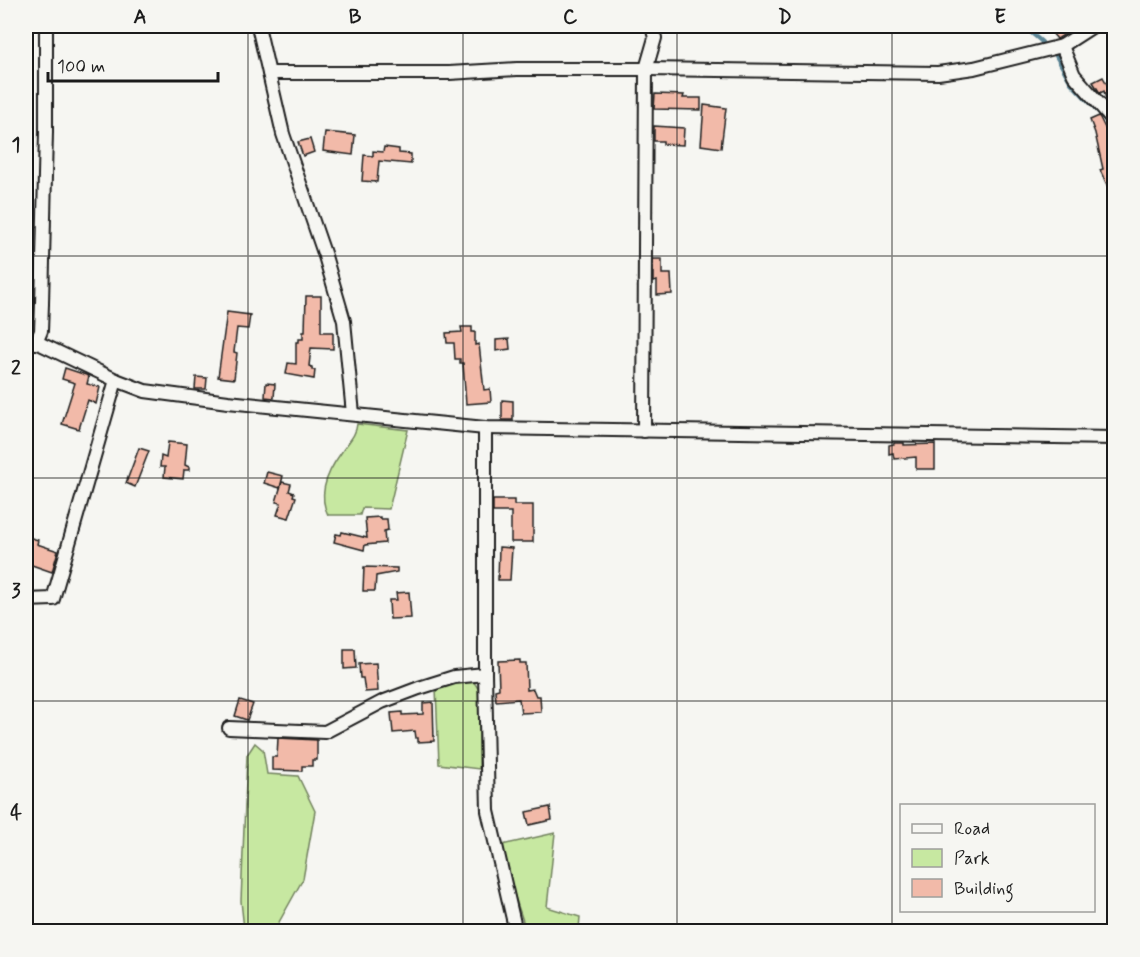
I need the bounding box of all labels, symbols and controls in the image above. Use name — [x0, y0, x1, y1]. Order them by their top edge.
text: A — [133, 4, 147, 31]
text: B — [349, 4, 362, 31]
text: C — [563, 4, 578, 31]
text: D — [778, 4, 792, 31]
text: E — [994, 4, 1006, 31]
scale bar — [48, 45, 218, 83]
text: 100 m — [57, 55, 105, 79]
text: 1 — [12, 132, 20, 159]
text: 2 — [11, 355, 21, 382]
text: 3 — [11, 578, 21, 605]
text: 4 — [10, 800, 22, 827]
legend — [900, 804, 1095, 912]
text: Road — [954, 817, 990, 841]
text: Park — [954, 847, 990, 871]
text: Building — [954, 877, 1014, 903]

